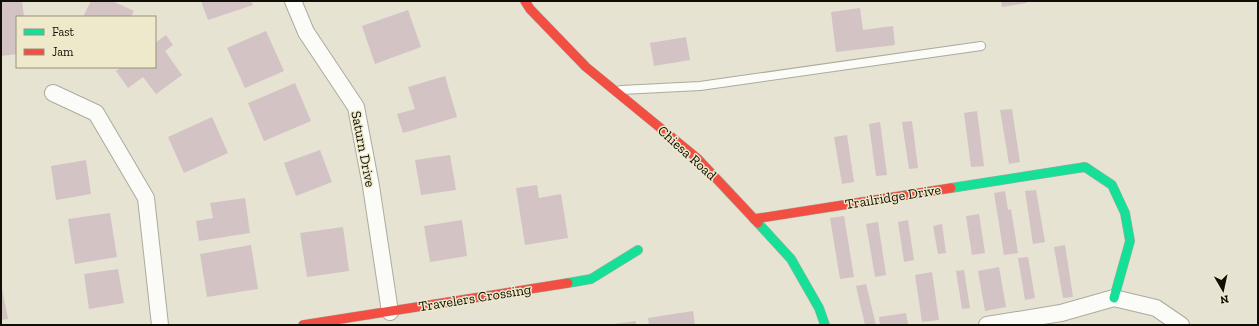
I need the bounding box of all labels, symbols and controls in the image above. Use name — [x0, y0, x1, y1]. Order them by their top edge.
legend — [16, 16, 156, 68]
text: Fast — [52, 25, 75, 39]
text: Jam — [52, 45, 74, 59]
street label: Saturn Drive — [347, 109, 379, 189]
street label: Chiesa Road — [654, 122, 720, 184]
street label: Trailridge Drive — [844, 181, 942, 213]
north arrow — [1203, 270, 1243, 310]
street label: Travelers Crossing — [417, 281, 533, 315]
text: N — [1219, 292, 1230, 307]

